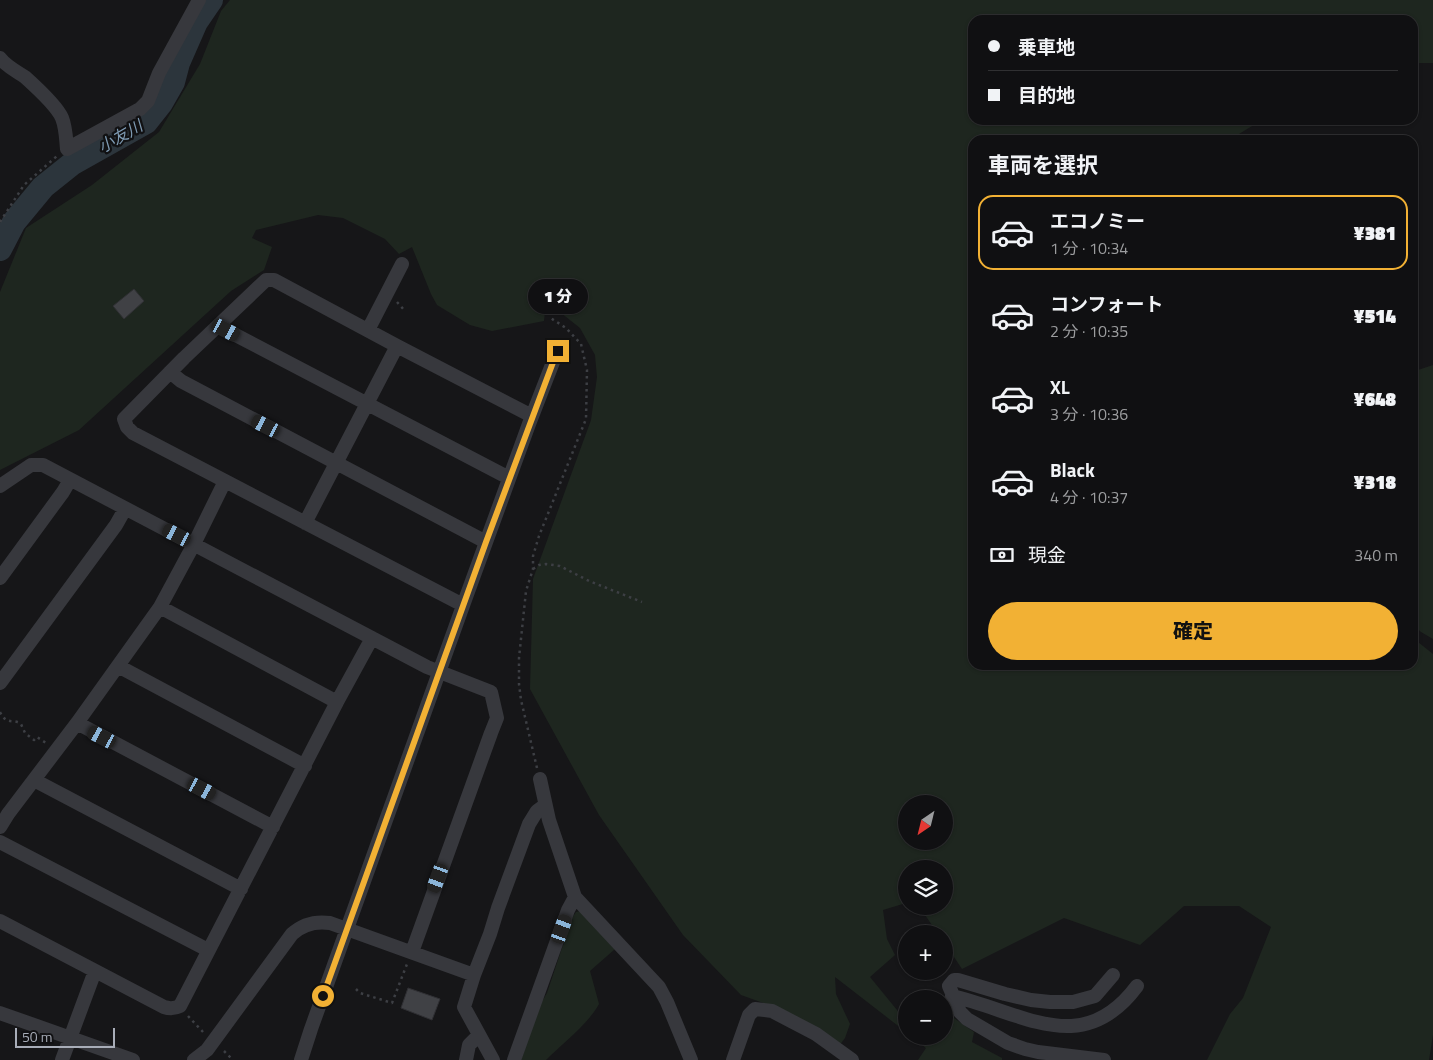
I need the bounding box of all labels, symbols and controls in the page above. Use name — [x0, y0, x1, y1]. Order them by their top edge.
text: 乗車地 — [1018, 32, 1075, 61]
text: 目的地 — [1018, 80, 1075, 109]
water label: 小友川 — [93, 113, 149, 158]
text: 車両を選択 — [988, 148, 1098, 182]
text: エコノミー — [1050, 206, 1145, 235]
icon: car — [990, 210, 1035, 255]
text: ¥381 — [1354, 218, 1396, 247]
text: 1 分 · 10:34 — [1050, 236, 1128, 260]
callout: 1 分 — [528, 278, 588, 314]
text: 1 分 — [544, 284, 572, 308]
text: コンフォート — [1050, 289, 1163, 318]
icon: car — [990, 293, 1035, 338]
text: ¥514 — [1354, 301, 1396, 330]
car — [209, 316, 242, 344]
text: 2 分 · 10:35 — [1050, 319, 1128, 343]
route end — [547, 340, 569, 362]
text: XL — [1050, 372, 1070, 401]
icon: car — [990, 376, 1035, 421]
text: ¥648 — [1354, 384, 1396, 413]
text: 3 分 · 10:36 — [1050, 402, 1128, 426]
car — [249, 413, 282, 439]
text: Black — [1050, 455, 1095, 484]
icon: car — [990, 459, 1035, 504]
text: ¥318 — [1354, 467, 1396, 496]
text: 4 分 · 10:37 — [1050, 485, 1128, 509]
car — [160, 522, 193, 548]
text: 現金 — [1028, 540, 1066, 569]
icon: cash — [988, 541, 1016, 569]
text: 340 m — [1354, 543, 1398, 567]
button: 確定 — [988, 602, 1398, 660]
car — [85, 723, 118, 751]
car — [185, 775, 218, 803]
north arrow — [898, 795, 952, 850]
map controls — [898, 795, 953, 1045]
button: layers — [898, 860, 953, 915]
car — [425, 861, 450, 895]
car — [549, 912, 574, 946]
button: + — [898, 925, 953, 980]
route start — [312, 985, 334, 1007]
button: − — [898, 990, 953, 1045]
scale bar — [15, 1025, 115, 1048]
text: 50 m — [22, 1026, 52, 1047]

